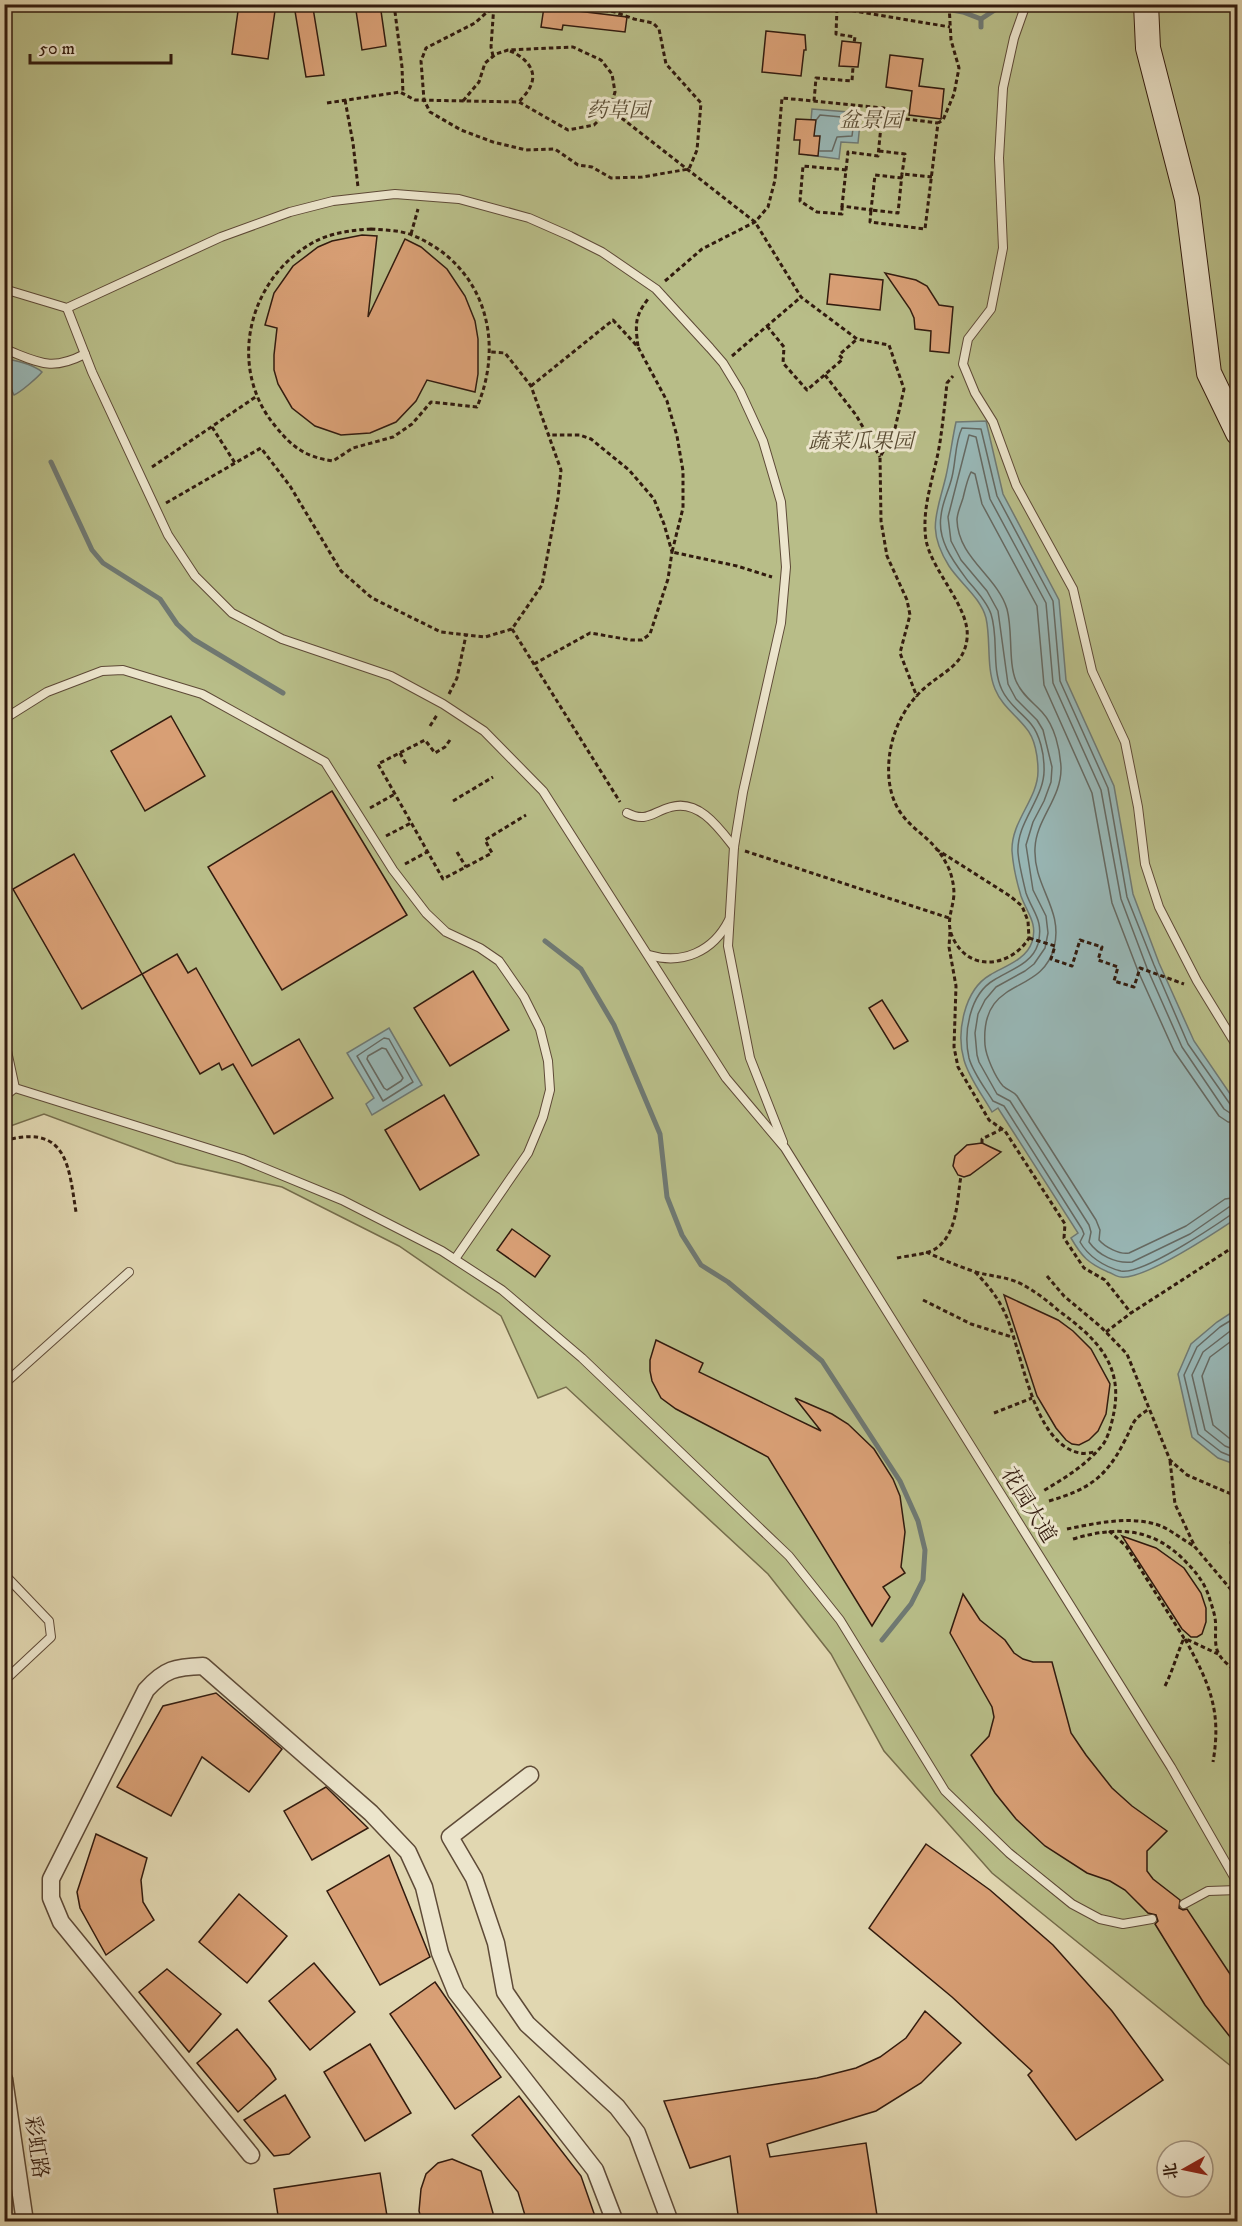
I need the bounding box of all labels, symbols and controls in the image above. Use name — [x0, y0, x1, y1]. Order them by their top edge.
scale bar — [30, 27, 171, 65]
text: 50 m — [39, 38, 75, 60]
park label: 药草园 — [587, 98, 652, 124]
park label: 盆景园 — [840, 108, 905, 134]
park label: 蔬菜瓜果园 — [809, 429, 916, 455]
street label: 花园大道 — [995, 1463, 1061, 1548]
street label: 彩虹路 — [19, 2114, 53, 2180]
north arrow — [1155, 2139, 1215, 2199]
text: 北 — [1160, 2162, 1182, 2181]

